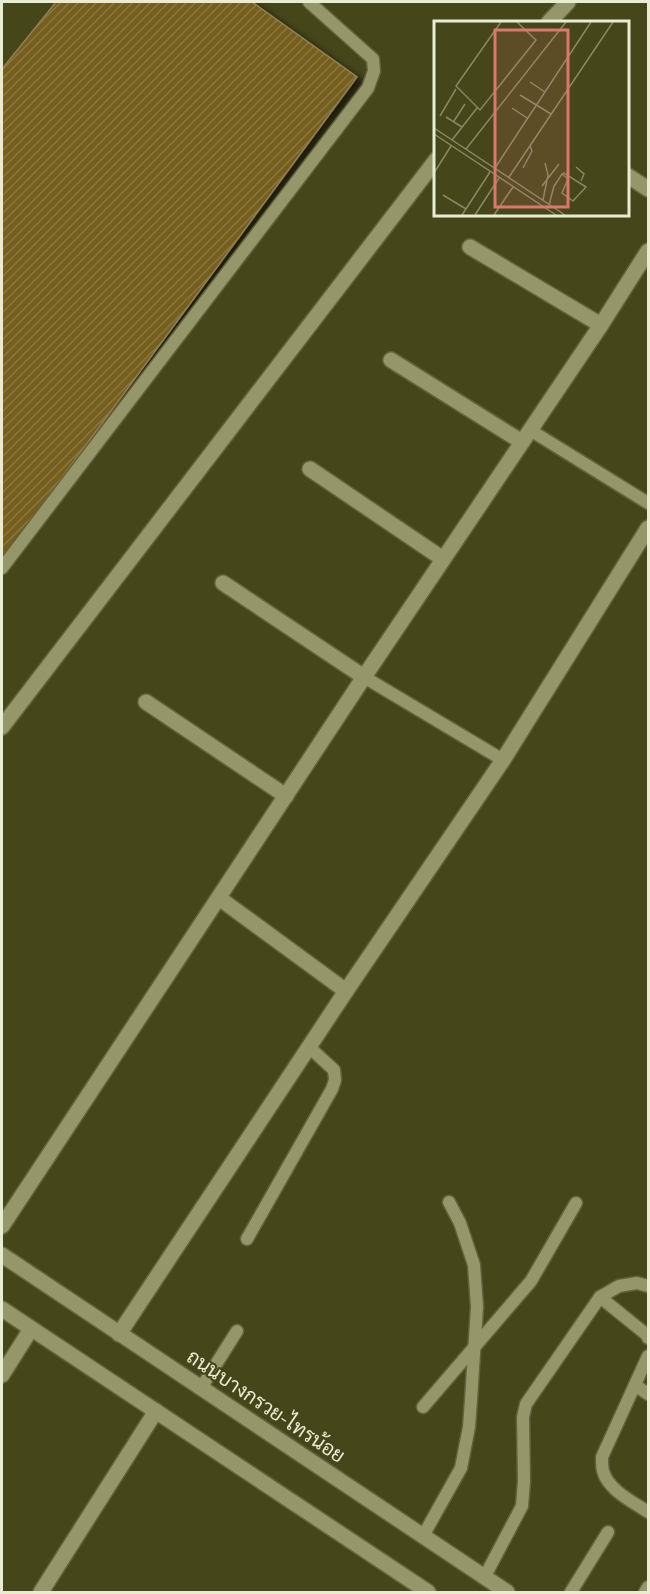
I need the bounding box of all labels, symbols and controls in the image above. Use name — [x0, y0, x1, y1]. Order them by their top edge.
inset map — [434, 21, 629, 216]
street label: ถนนบางกรวย-ไทรน้อย — [182, 1343, 350, 1469]

